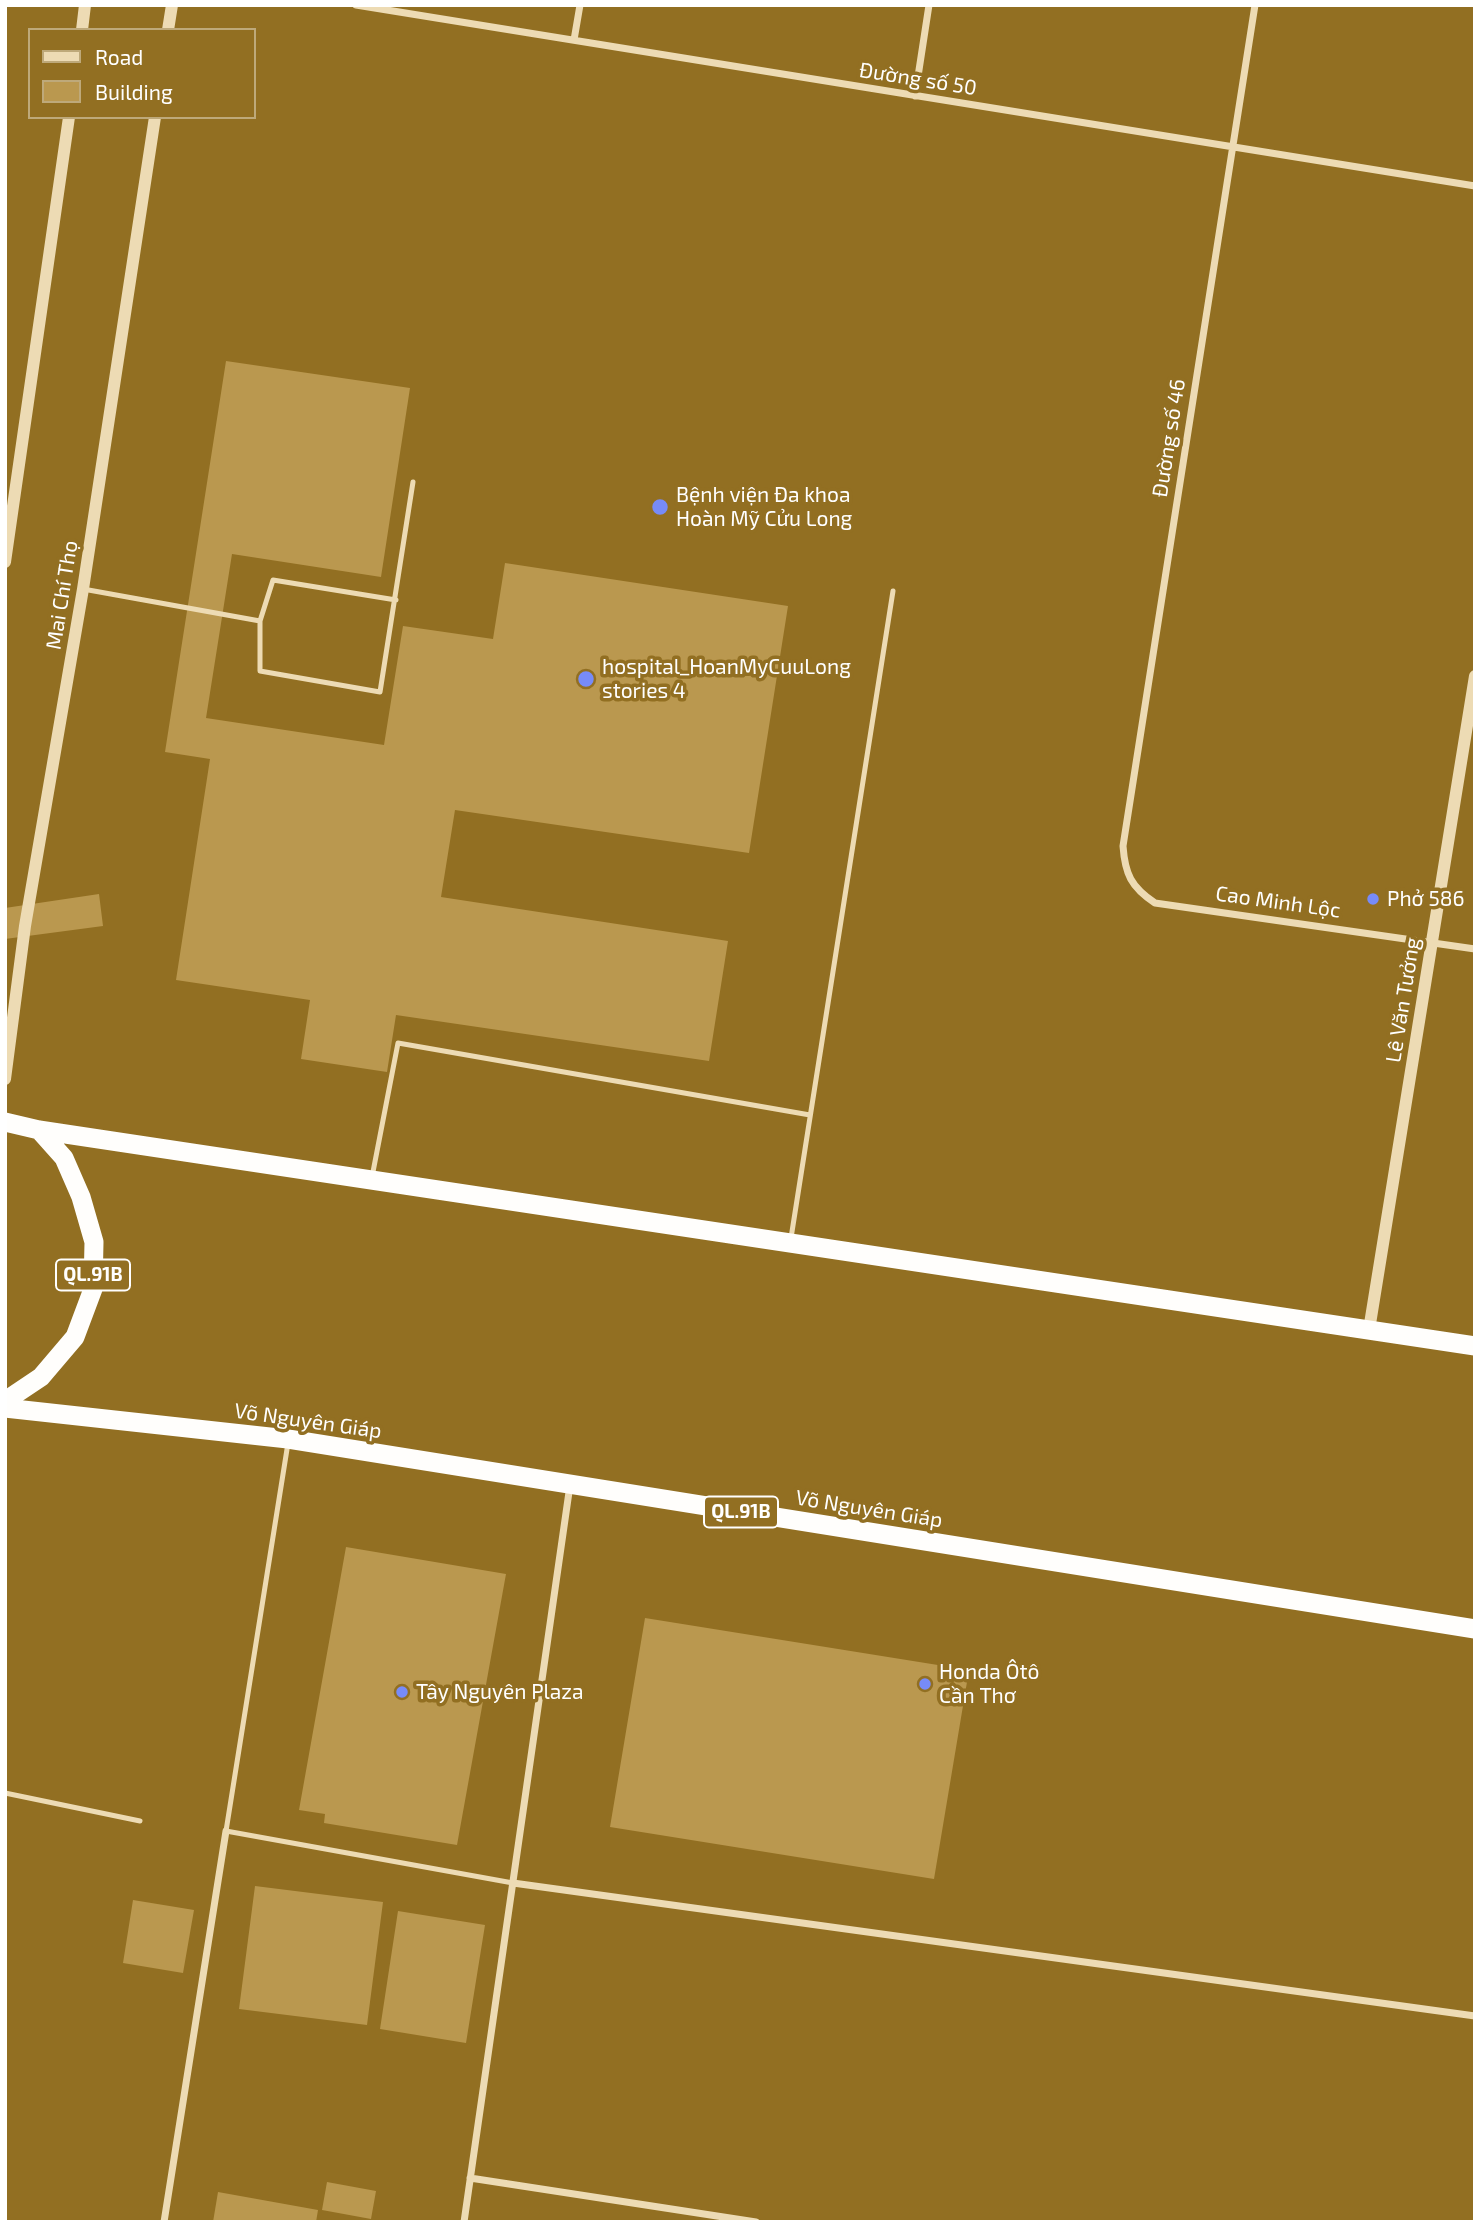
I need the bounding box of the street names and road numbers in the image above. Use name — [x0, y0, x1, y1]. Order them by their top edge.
street label: Đường số 50 — [857, 57, 979, 101]
street label: Đường số 46 — [1147, 377, 1191, 499]
street label: Mai Chí Thọ — [41, 539, 83, 651]
street label: Cao Minh Lộc — [1214, 881, 1342, 923]
street label: Lê Văn Tưởng — [1381, 936, 1425, 1064]
road number: QL.91B — [56, 1260, 130, 1290]
street label: Võ Nguyên Giáp — [233, 1398, 383, 1444]
street label: Võ Nguyên Giáp — [794, 1485, 944, 1533]
road number: QL.91B — [704, 1496, 778, 1528]

